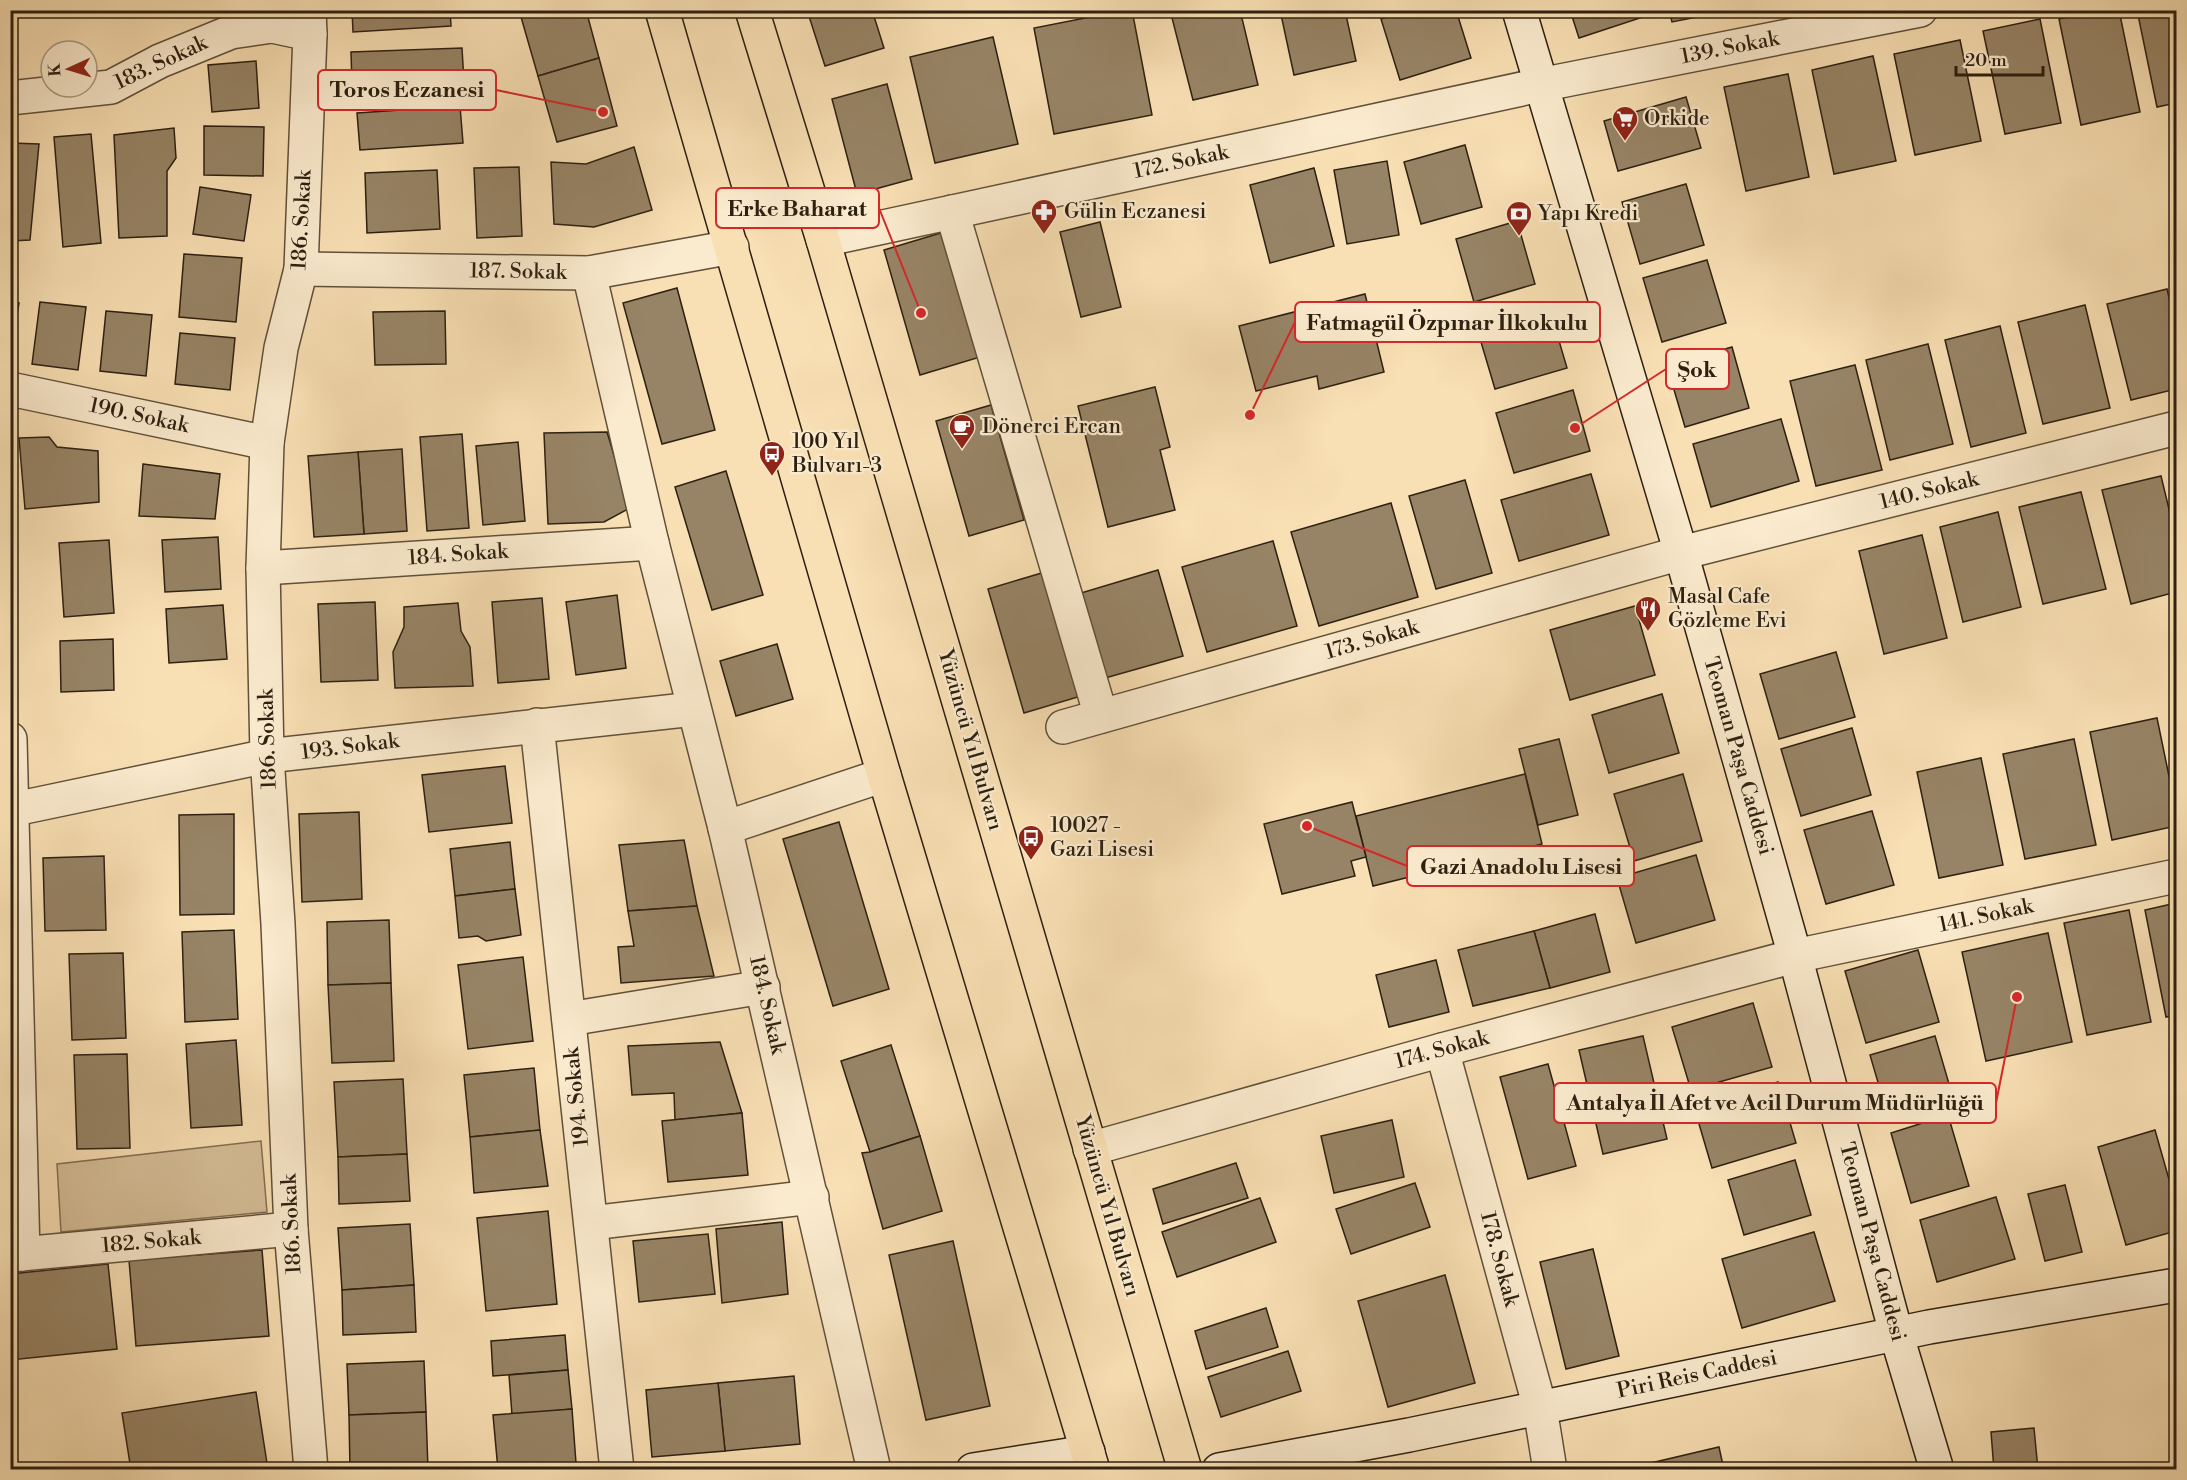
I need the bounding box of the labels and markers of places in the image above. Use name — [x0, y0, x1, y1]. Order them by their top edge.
callout: Toros Eczanesi — [318, 70, 496, 110]
supermarket icon: Orkide — [1610, 104, 1640, 142]
place label: Orkide — [1644, 106, 1710, 132]
callout: Erke Baharat — [716, 188, 879, 228]
pharmacy icon: Gülin Eczanesi — [1029, 197, 1059, 235]
place label: Gülin Eczanesi — [1064, 199, 1207, 225]
bank icon: Yapı Kredi — [1504, 199, 1534, 237]
place label: Yapı Kredi — [1537, 201, 1638, 227]
callout: Fatmagül Özpınar İlkokulu — [1295, 302, 1600, 342]
callout: Şok — [1666, 349, 1729, 389]
cafe icon: Dönerci Ercan — [947, 412, 977, 450]
place label: Dönerci Ercan — [982, 414, 1121, 440]
place label: 100 Yıl Bulvarı-3 — [791, 429, 882, 479]
bus stop icon: 100 Yıl Bulvarı-3 — [757, 439, 787, 477]
place label: Masal Cafe Gözleme Evi — [1668, 584, 1787, 634]
restaurant icon: Masal Cafe Gözleme Evi — [1633, 594, 1663, 632]
place label: 10027 - Gazi Lisesi — [1050, 813, 1154, 863]
bus stop icon: 10027 - Gazi Lisesi — [1016, 823, 1046, 861]
callout: Gazi Anadolu Lisesi — [1407, 846, 1634, 886]
callout: Antalya İl Afet ve Acil Durum Müdürlüğü — [1554, 1083, 1996, 1123]

